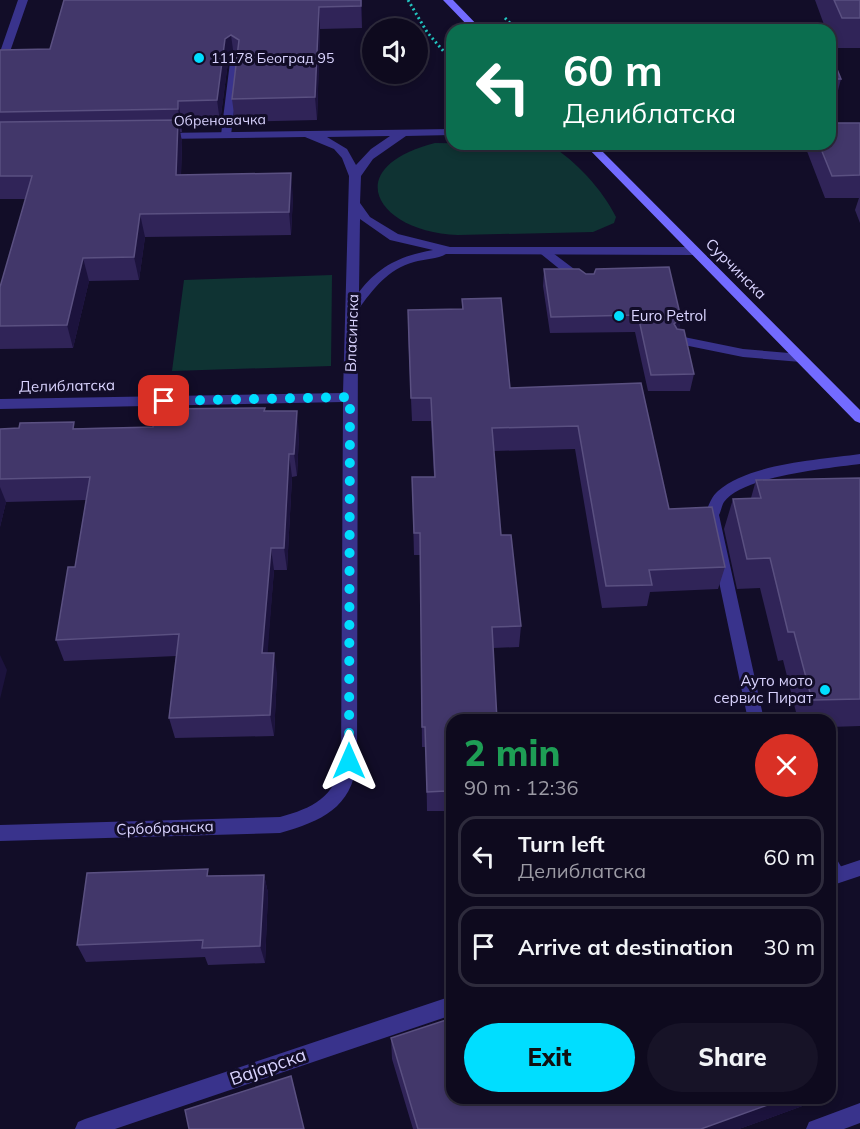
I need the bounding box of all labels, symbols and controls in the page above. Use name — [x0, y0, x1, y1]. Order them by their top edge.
map controls — [362, 18, 428, 84]
button: sound — [362, 18, 428, 84]
text: 60 m — [563, 44, 663, 97]
icon: left — [464, 48, 542, 126]
place label: 11178 Београд 95 — [211, 49, 334, 67]
marker: 11178 Београд 95 — [192, 51, 206, 65]
text: Делиблатска — [563, 96, 736, 130]
street label: Обреновачка — [174, 110, 266, 130]
street label: Сурчинска — [702, 234, 771, 303]
street label: Власинска — [341, 293, 362, 373]
place label: Euro Petrol — [631, 306, 707, 325]
marker: Euro Petrol — [612, 309, 626, 323]
street label: Делиблатска — [19, 375, 115, 396]
pin — [138, 375, 189, 426]
icon: arrive — [147, 384, 180, 417]
place label: Ауто мото сервис Пират — [714, 671, 813, 707]
marker: Ауто мото сервис Пират — [818, 683, 832, 697]
position arrow — [317, 729, 381, 793]
text: 2 min — [464, 730, 560, 775]
button: close — [755, 734, 818, 797]
text: 90 m · 12:36 — [464, 775, 578, 800]
street label: Србобранска — [116, 816, 214, 839]
text: Turn left — [518, 830, 605, 858]
icon: left — [467, 840, 500, 873]
text: 60 m — [764, 843, 815, 871]
text: Делиблатска — [518, 858, 646, 883]
icon: arrive — [467, 930, 500, 963]
text: Arrive at destination — [518, 933, 733, 961]
text: 30 m — [764, 933, 815, 961]
button: Exit — [464, 1023, 635, 1092]
button: Share — [647, 1023, 818, 1092]
street label: Вајарска — [227, 1043, 309, 1090]

